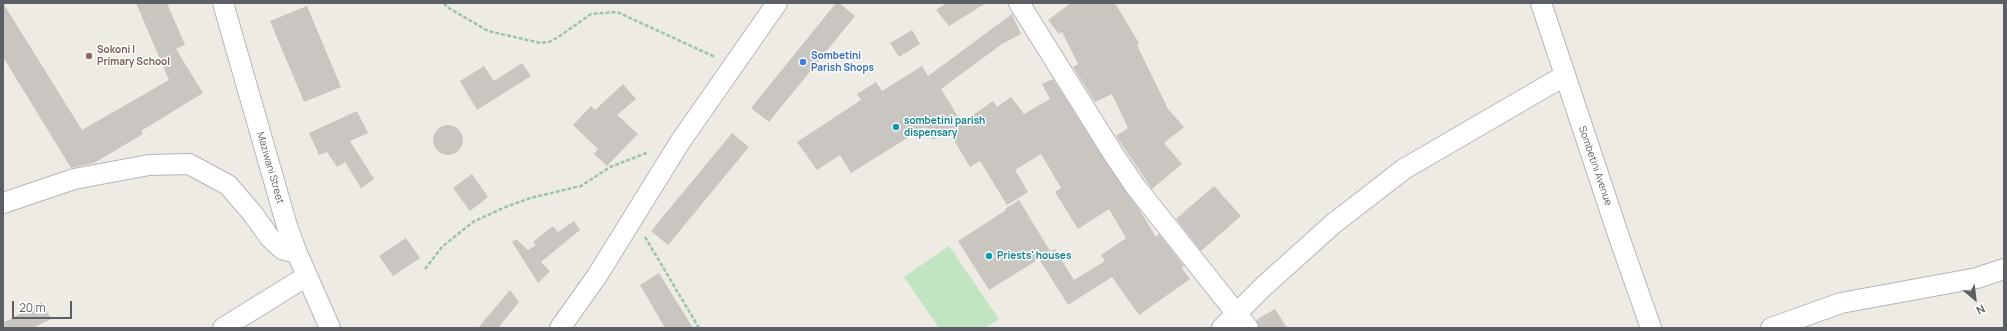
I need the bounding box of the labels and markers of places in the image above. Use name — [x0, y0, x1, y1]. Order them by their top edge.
place label: Sokoni I Primary School — [97, 44, 170, 68]
place label: Sombetini Parish Shops — [811, 50, 874, 74]
marker: Sokoni I Primary School — [84, 51, 94, 61]
marker: Sombetini Parish Shops — [798, 57, 808, 67]
place label: sombetini parish dispensary — [904, 115, 985, 138]
marker: sombetini parish dispensary — [891, 122, 901, 132]
place label: Priests' houses — [997, 250, 1071, 262]
marker: Priests' houses — [984, 251, 994, 261]

